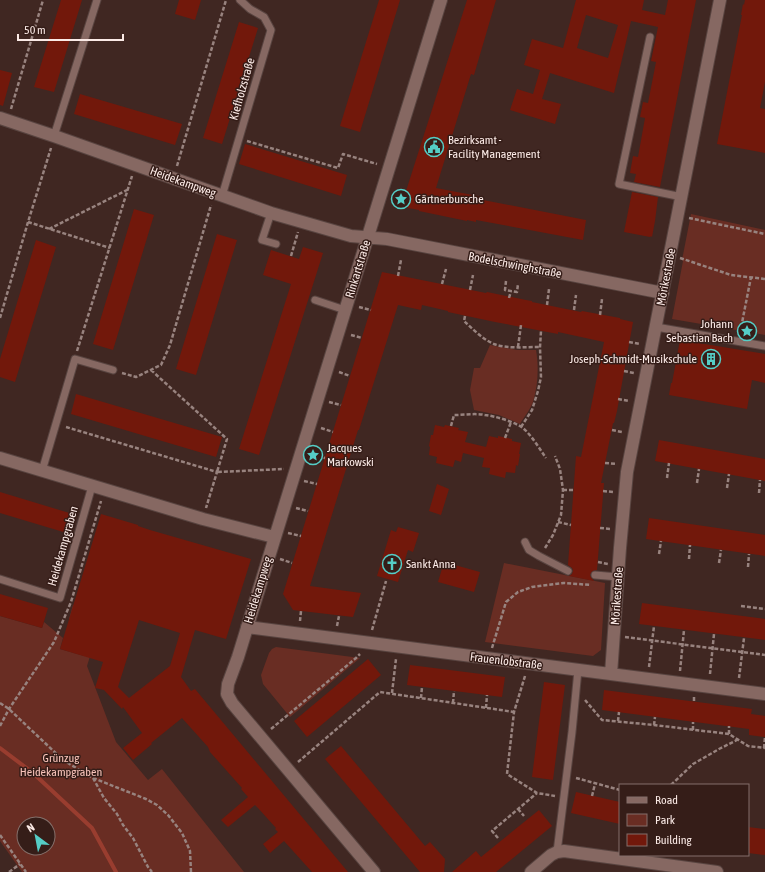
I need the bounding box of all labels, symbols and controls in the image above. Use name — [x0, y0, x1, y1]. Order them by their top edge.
scale bar — [18, 16, 123, 42]
text: 50 m — [24, 23, 46, 37]
street label: Kiefholzstraße — [226, 56, 258, 122]
place label: Bezirksamt - Facility Management — [448, 133, 541, 161]
public building icon: Bezirksamt - Facility Management — [423, 136, 445, 158]
street label: Heidekampweg — [148, 164, 219, 201]
place icon: Gärtnerbursche — [390, 188, 412, 210]
place label: Gärtnerbursche — [415, 192, 484, 206]
street label: Rinkartstraße — [343, 238, 373, 300]
street label: Mörikestraße — [654, 247, 678, 307]
street label: Bodelschwinghstraße — [467, 249, 563, 281]
place label: Johann Sebastian Bach — [666, 317, 733, 345]
place icon: Johann Sebastian Bach — [736, 320, 758, 342]
building icon: Joseph-Schmidt-Musikschule — [700, 348, 722, 370]
place label: Joseph-Schmidt-Musikschule — [570, 352, 697, 366]
place label: Jacques Markowski — [327, 441, 374, 469]
place icon: Jacques Markowski — [302, 444, 324, 466]
street label: Heidekampgraben — [45, 504, 81, 588]
church icon: Sankt Anna — [381, 553, 403, 575]
street label: Heidekampweg — [241, 554, 275, 625]
place label: Sankt Anna — [406, 557, 456, 571]
street label: Mörikestraße — [608, 567, 626, 625]
street label: Frauenlobstraße — [469, 650, 543, 672]
park label: Grünzug Heidekampgraben — [20, 751, 102, 779]
legend — [619, 784, 749, 856]
text: Road — [655, 793, 678, 807]
text: Park — [655, 813, 676, 827]
north arrow — [16, 816, 56, 856]
text: N — [25, 821, 37, 834]
text: Building — [655, 833, 693, 847]

